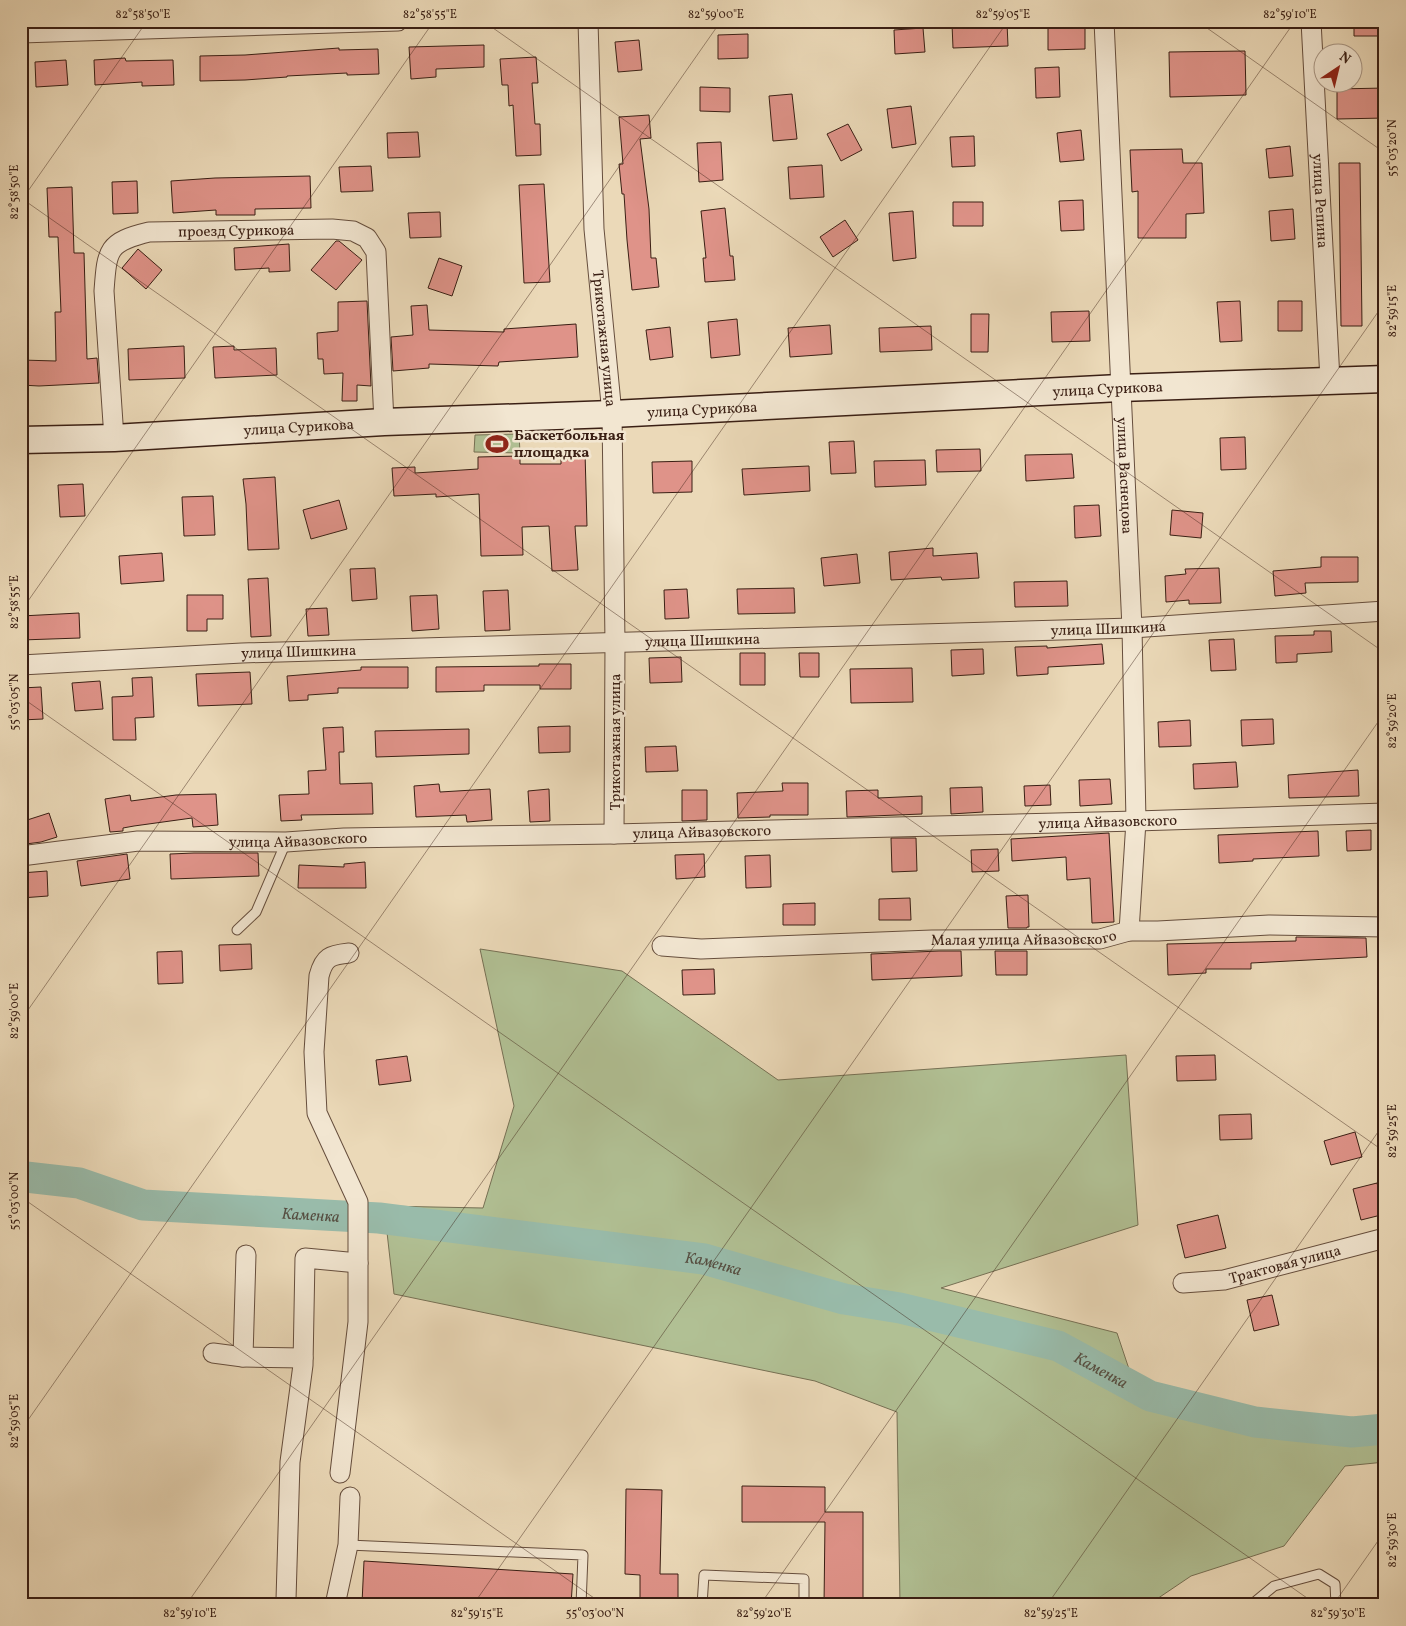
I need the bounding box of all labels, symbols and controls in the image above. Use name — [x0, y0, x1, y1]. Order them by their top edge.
text: 82°58'50"E — [116, 7, 170, 23]
text: 82°58'55"E — [403, 7, 457, 23]
text: 82°59'00"E — [688, 7, 744, 23]
text: 82°59'05"E — [976, 7, 1030, 23]
text: 82°59'10"E — [1263, 7, 1317, 23]
north arrow — [1314, 42, 1364, 92]
text: N — [1335, 48, 1354, 69]
text: 55°03'20"N — [1385, 119, 1401, 177]
street label: улица Репина — [1306, 153, 1332, 249]
text: 82°58'50"E — [7, 165, 23, 219]
street label: проезд Сурикова — [178, 221, 295, 244]
street label: Трикотажная улица — [586, 269, 620, 408]
text: 82°59'15"E — [1385, 285, 1401, 337]
street label: улица Сурикова — [1052, 378, 1163, 403]
street label: улица Сурикова — [646, 398, 758, 424]
street label: улица Сурикова — [243, 415, 355, 442]
street label: улица Васнецова — [1110, 417, 1137, 535]
place label: Баскетбольная площадка — [514, 426, 625, 464]
sports icon: Баскетбольная площадка — [484, 431, 510, 457]
text: 82°58'55"E — [7, 575, 23, 629]
street label: улица Шишкина — [1050, 617, 1167, 642]
street label: улица Шишкина — [645, 629, 760, 654]
street label: улица Шишкина — [241, 641, 357, 665]
text: 55°03'05"N — [7, 673, 23, 730]
street label: Трикотажная улица — [606, 673, 627, 811]
text: 82°59'20"E — [1385, 693, 1401, 749]
street label: улица Айвазовского — [1038, 811, 1177, 835]
street label: улица Айвазовского — [632, 821, 771, 846]
street label: улица Айвазовского — [229, 829, 367, 854]
street label: Малая улица Айвазовского — [931, 926, 1119, 952]
text: 82°59'00"E — [7, 983, 23, 1039]
text: 82°59'25"E — [1385, 1104, 1401, 1158]
text: 55°03'00"N — [7, 1172, 23, 1230]
water label: Каменка — [281, 1204, 341, 1229]
street label: Трактовая улица — [1227, 1241, 1344, 1290]
water label: Каменка — [683, 1248, 744, 1282]
water label: Каменка — [1069, 1348, 1131, 1395]
text: 82°59'05"E — [7, 1394, 23, 1448]
text: 82°59'30"E — [1385, 1513, 1401, 1567]
text: 82°59'10"E — [163, 1606, 217, 1622]
text: 82°59'15"E — [451, 1606, 503, 1622]
text: 55°03'00"N — [566, 1606, 624, 1622]
text: 82°59'20"E — [736, 1606, 792, 1622]
text: 82°59'25"E — [1024, 1606, 1078, 1622]
text: 82°59'30"E — [1311, 1606, 1365, 1622]

